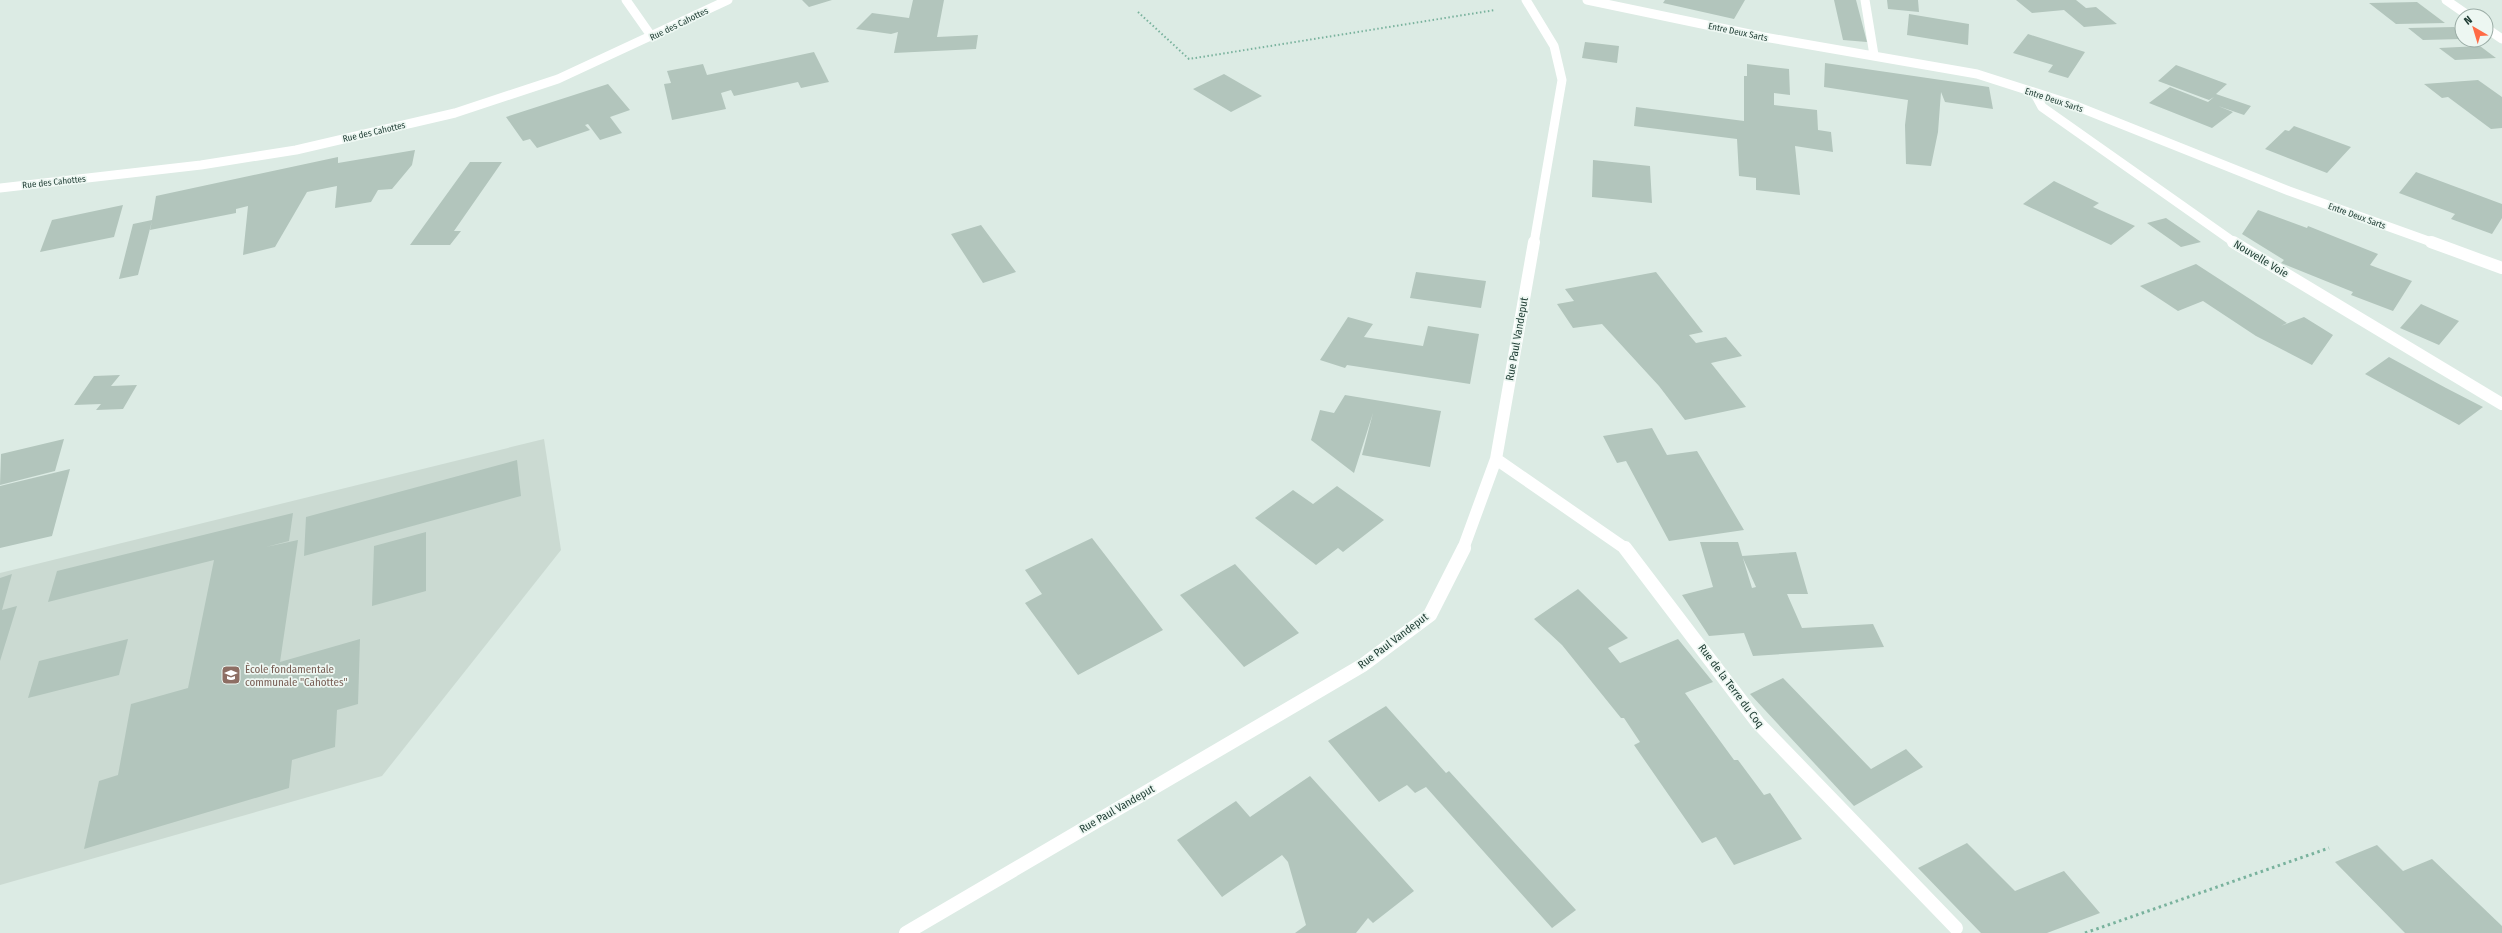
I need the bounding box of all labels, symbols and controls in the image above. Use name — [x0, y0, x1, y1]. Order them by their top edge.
street label: Rue des Cahottes — [648, 5, 710, 42]
north arrow — [2454, 8, 2494, 48]
text: N — [2462, 13, 2475, 28]
street label: Entre Deux Sarts — [1707, 21, 1769, 43]
street label: Entre Deux Sarts — [2024, 86, 2084, 114]
street label: Rue des Cahottes — [342, 120, 406, 144]
street label: Rue des Cahottes — [22, 174, 86, 190]
street label: Entre Deux Sarts — [2327, 201, 2387, 231]
street label: Nouvelle Voie — [2231, 238, 2291, 280]
street label: Rue Paul Vandeput — [1503, 296, 1531, 382]
street label: Rue Paul Vandeput — [1355, 610, 1431, 672]
street label: Rue de la Terre du Coq — [1695, 642, 1767, 730]
place label: Ècole fondamentale communale "Cahottes" — [245, 662, 348, 689]
school or university icon: Ècole fondamentale communale "Cahottes" — [220, 664, 242, 686]
street label: Rue Paul Vandeput — [1077, 782, 1157, 836]

